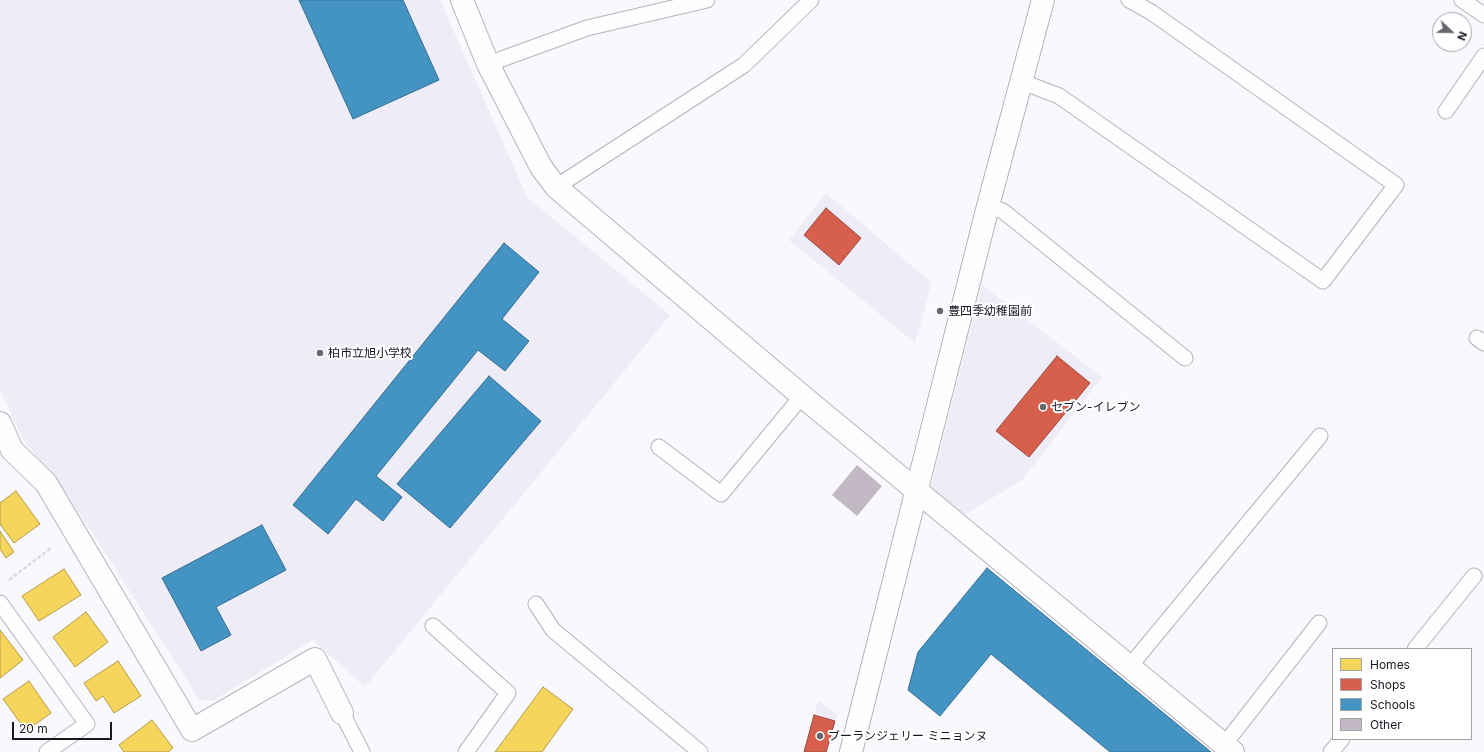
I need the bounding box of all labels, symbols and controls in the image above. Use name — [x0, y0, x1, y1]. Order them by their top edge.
north arrow — [1432, 12, 1472, 52]
text: N — [1454, 30, 1470, 43]
place label: 豊四季幼稚園前 — [948, 304, 1032, 318]
marker: 豊四季幼稚園前 — [935, 306, 945, 316]
place label: 柏市立旭小学校 — [328, 346, 412, 360]
marker: 柏市立旭小学校 — [315, 348, 325, 358]
place label: セブン-イレブン — [1051, 400, 1141, 414]
marker: セブン-イレブン — [1038, 402, 1048, 412]
legend — [1332, 648, 1472, 740]
text: Homes — [1370, 657, 1410, 672]
text: Shops — [1370, 677, 1406, 692]
text: Schools — [1370, 697, 1415, 712]
scale bar — [14, 714, 114, 740]
text: Other — [1370, 717, 1402, 732]
text: 20 m — [19, 721, 48, 736]
place label: ブーランジェリー ミニョンヌ — [828, 729, 987, 743]
marker: ブーランジェリー ミニョンヌ — [815, 731, 825, 741]

